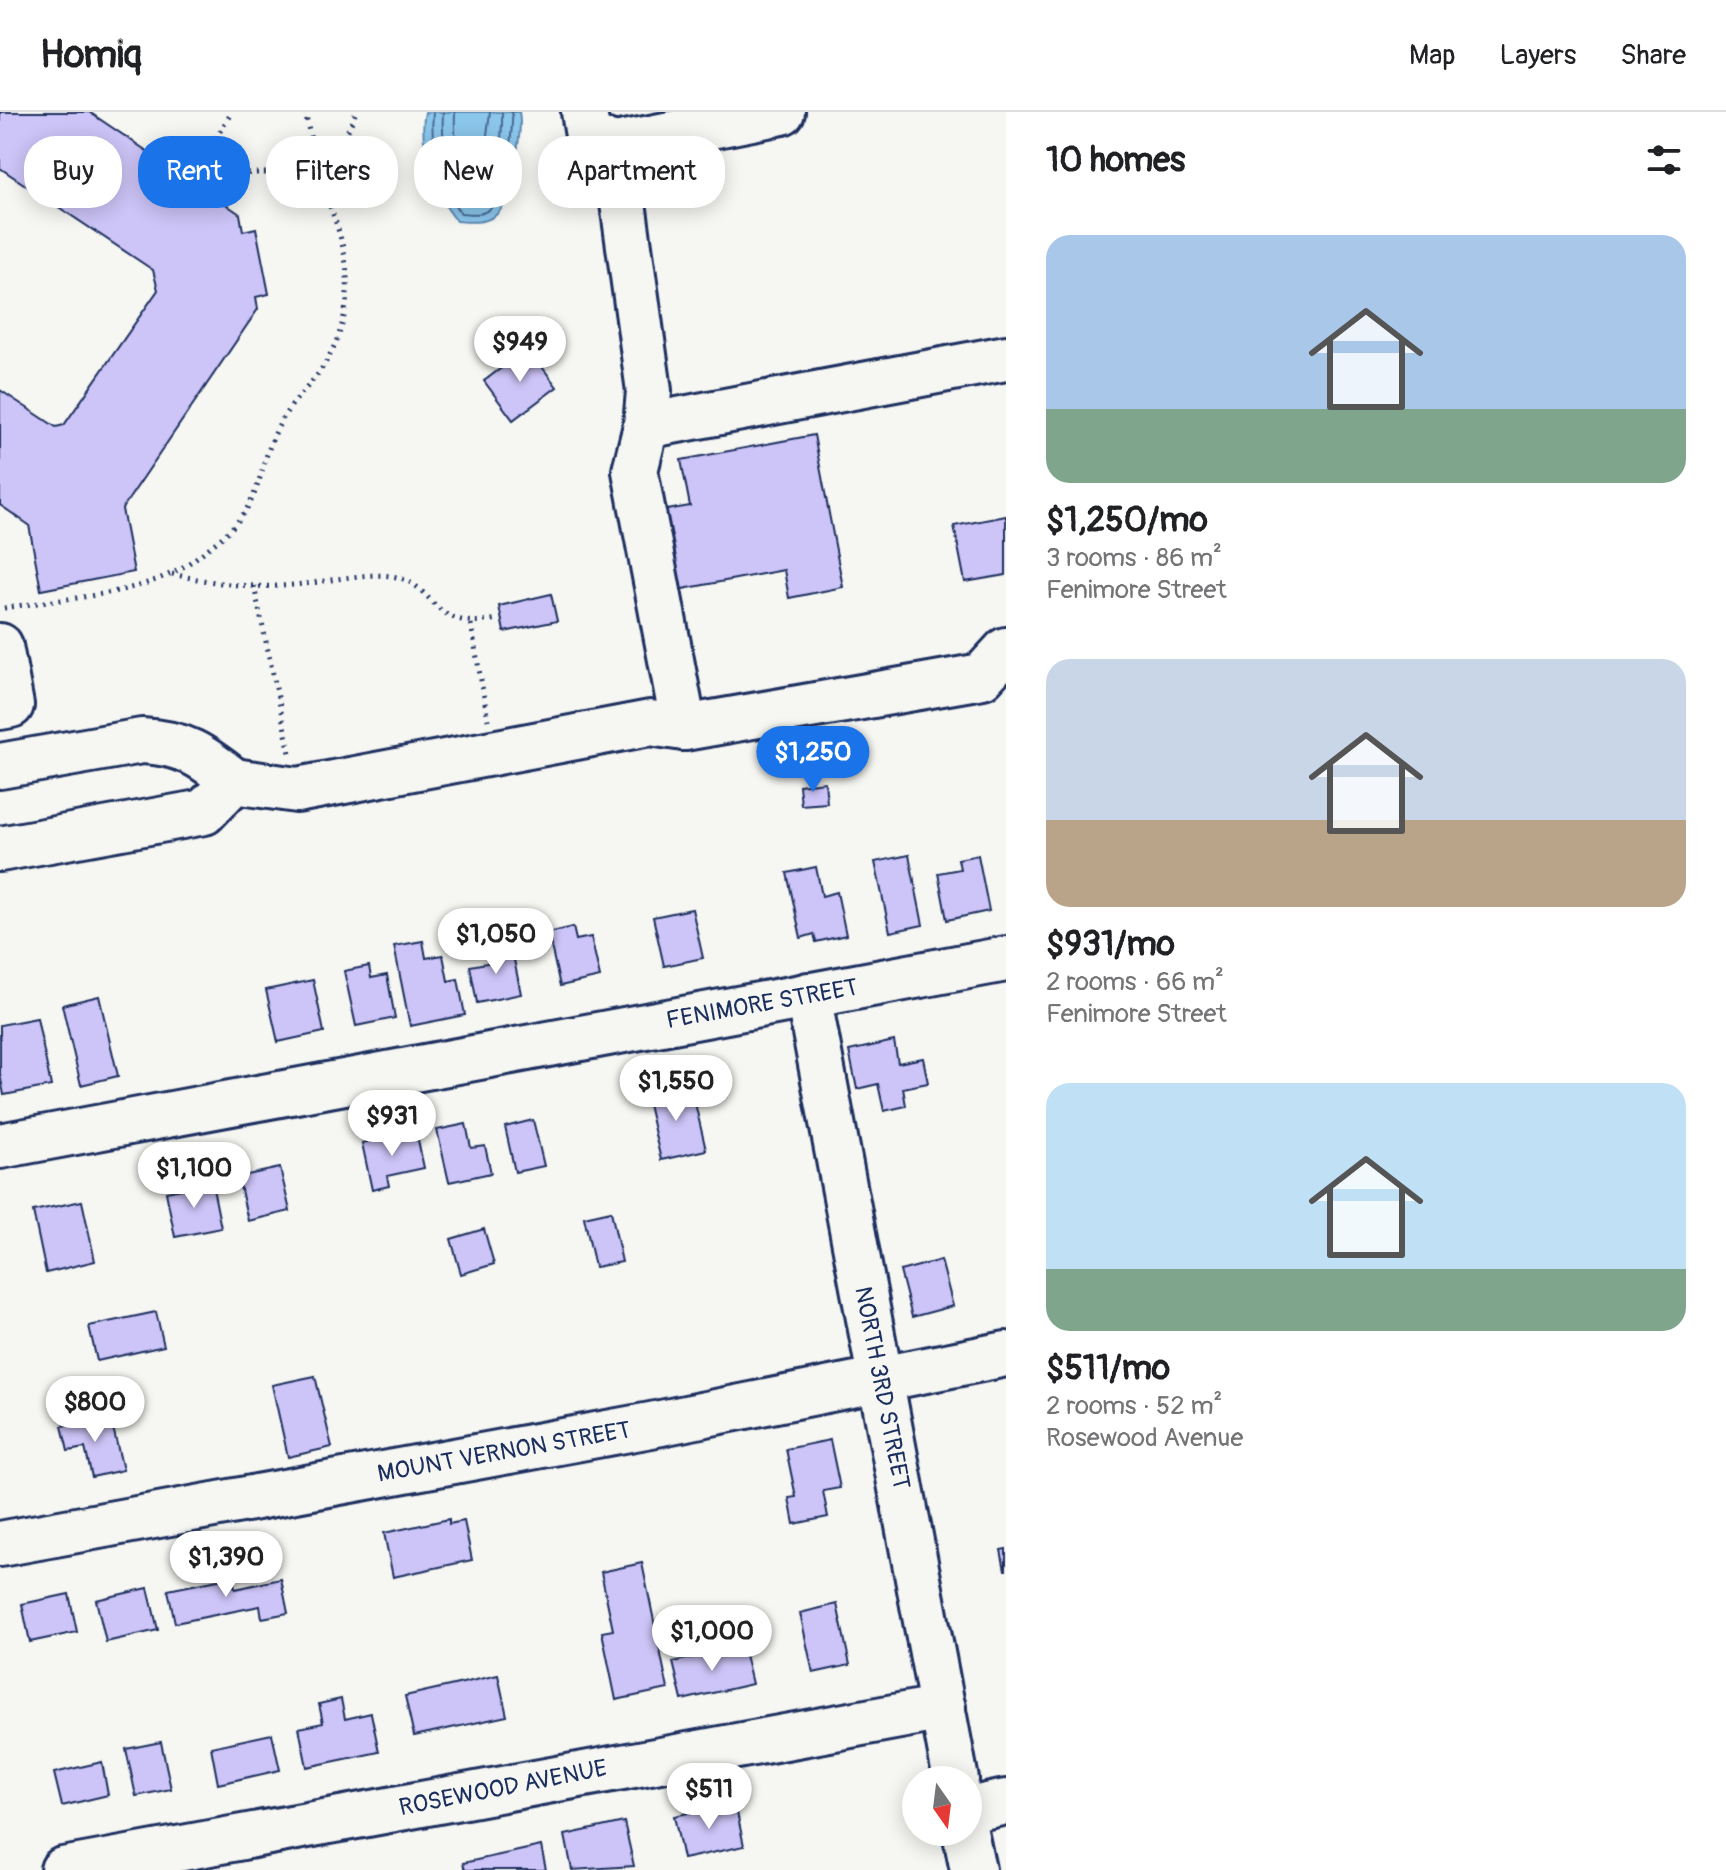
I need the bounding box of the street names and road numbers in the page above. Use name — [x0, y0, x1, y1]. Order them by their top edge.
street label: FENIMORE STREET — [664, 973, 860, 1035]
street label: NORTH 3RD STREET — [848, 1284, 916, 1492]
street label: MOUNT VERNON STREET — [375, 1415, 633, 1489]
street label: ROSEWOOD AVENUE — [397, 1754, 609, 1822]

